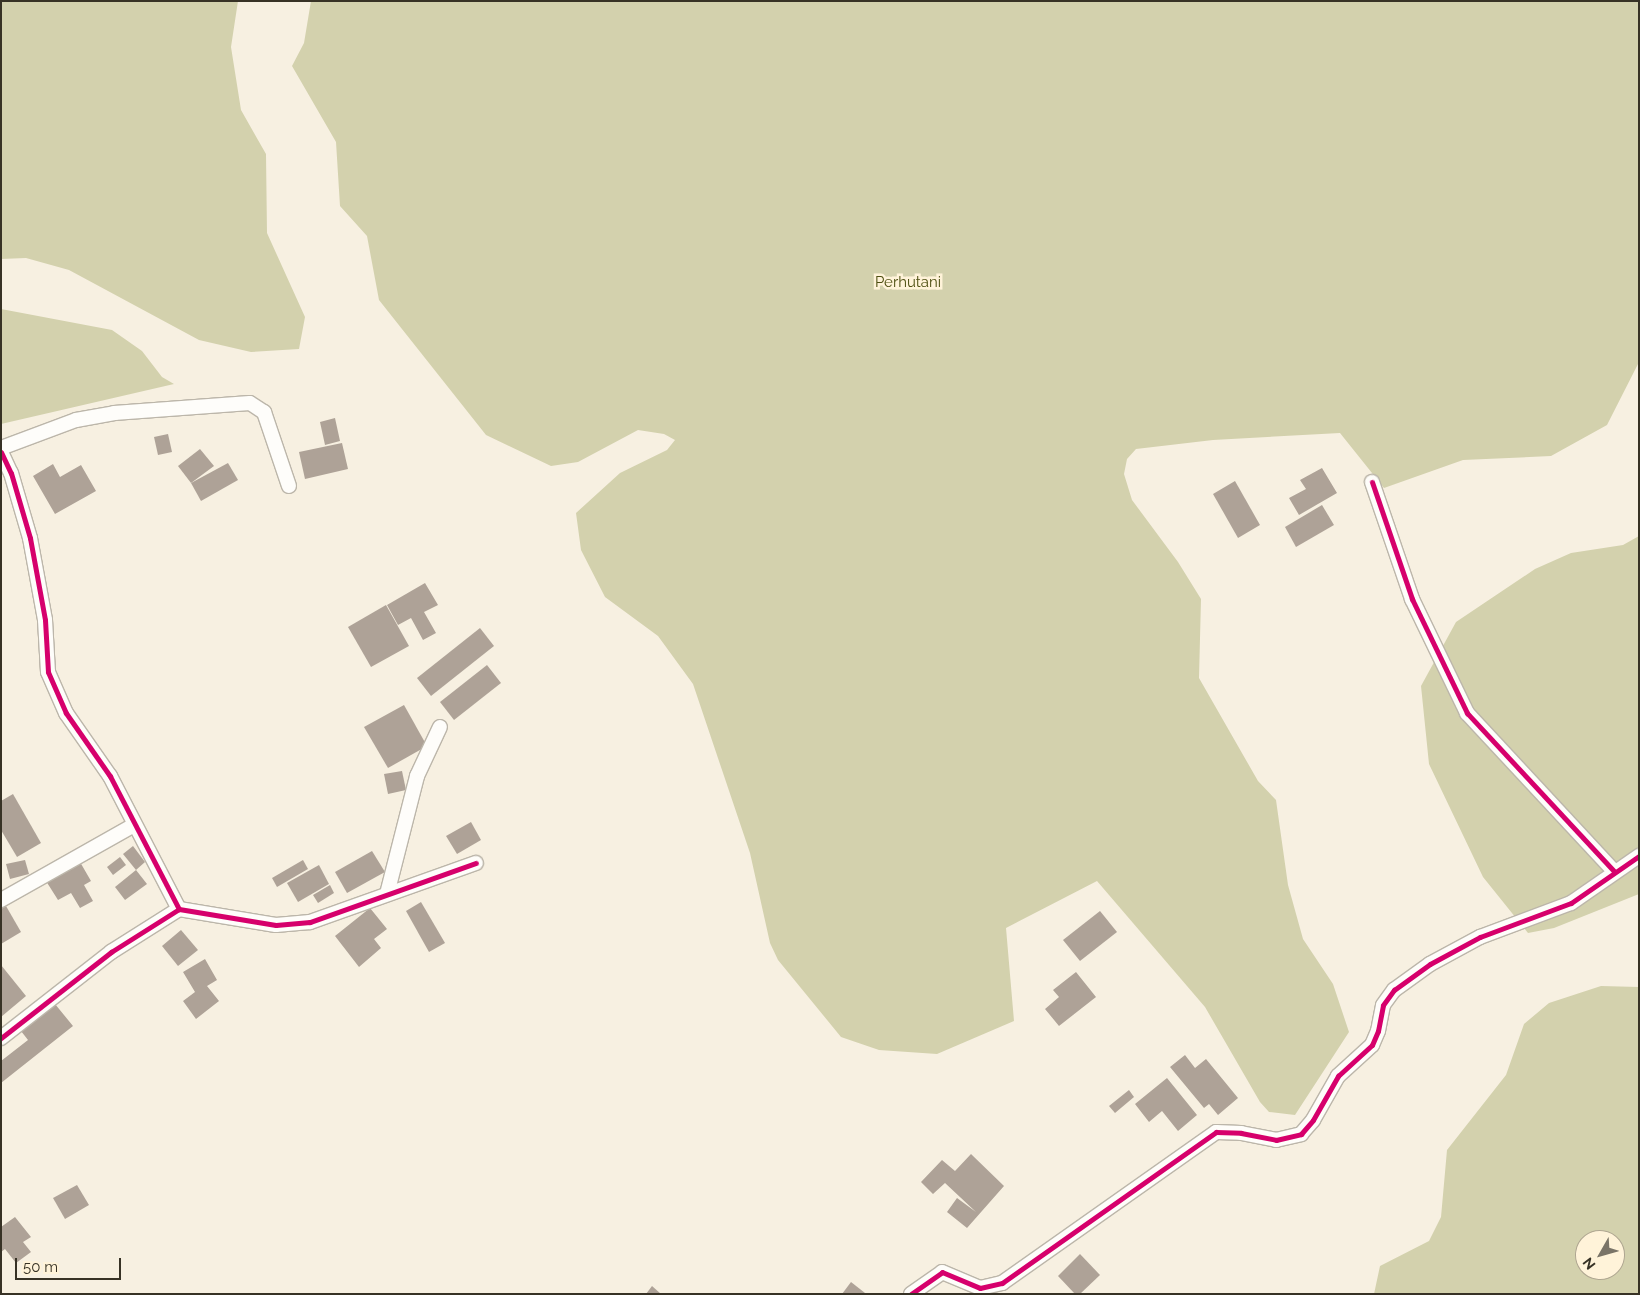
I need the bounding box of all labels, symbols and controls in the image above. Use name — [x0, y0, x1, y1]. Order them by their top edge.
park label: Perhutani — [875, 274, 941, 292]
north arrow — [1575, 1230, 1625, 1280]
scale bar — [18, 1248, 124, 1280]
text: N — [1579, 1254, 1599, 1273]
text: 50 m — [23, 1258, 58, 1276]

